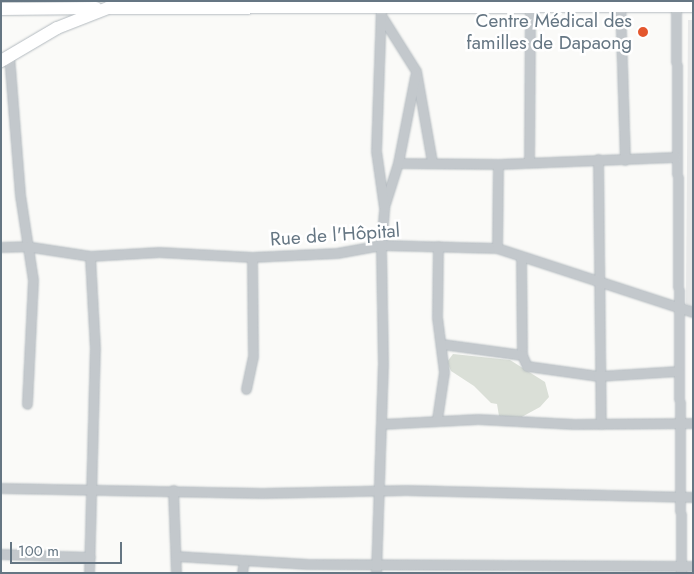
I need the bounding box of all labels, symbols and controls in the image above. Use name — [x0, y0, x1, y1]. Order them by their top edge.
place label: Centre Médical des familles de Dapaong — [466, 10, 632, 54]
marker: Centre Médical des familles de Dapaong — [636, 25, 650, 39]
street label: Rue de l'Hôpital — [269, 219, 401, 251]
scale bar — [12, 532, 125, 564]
text: 100 m — [18, 540, 59, 562]

